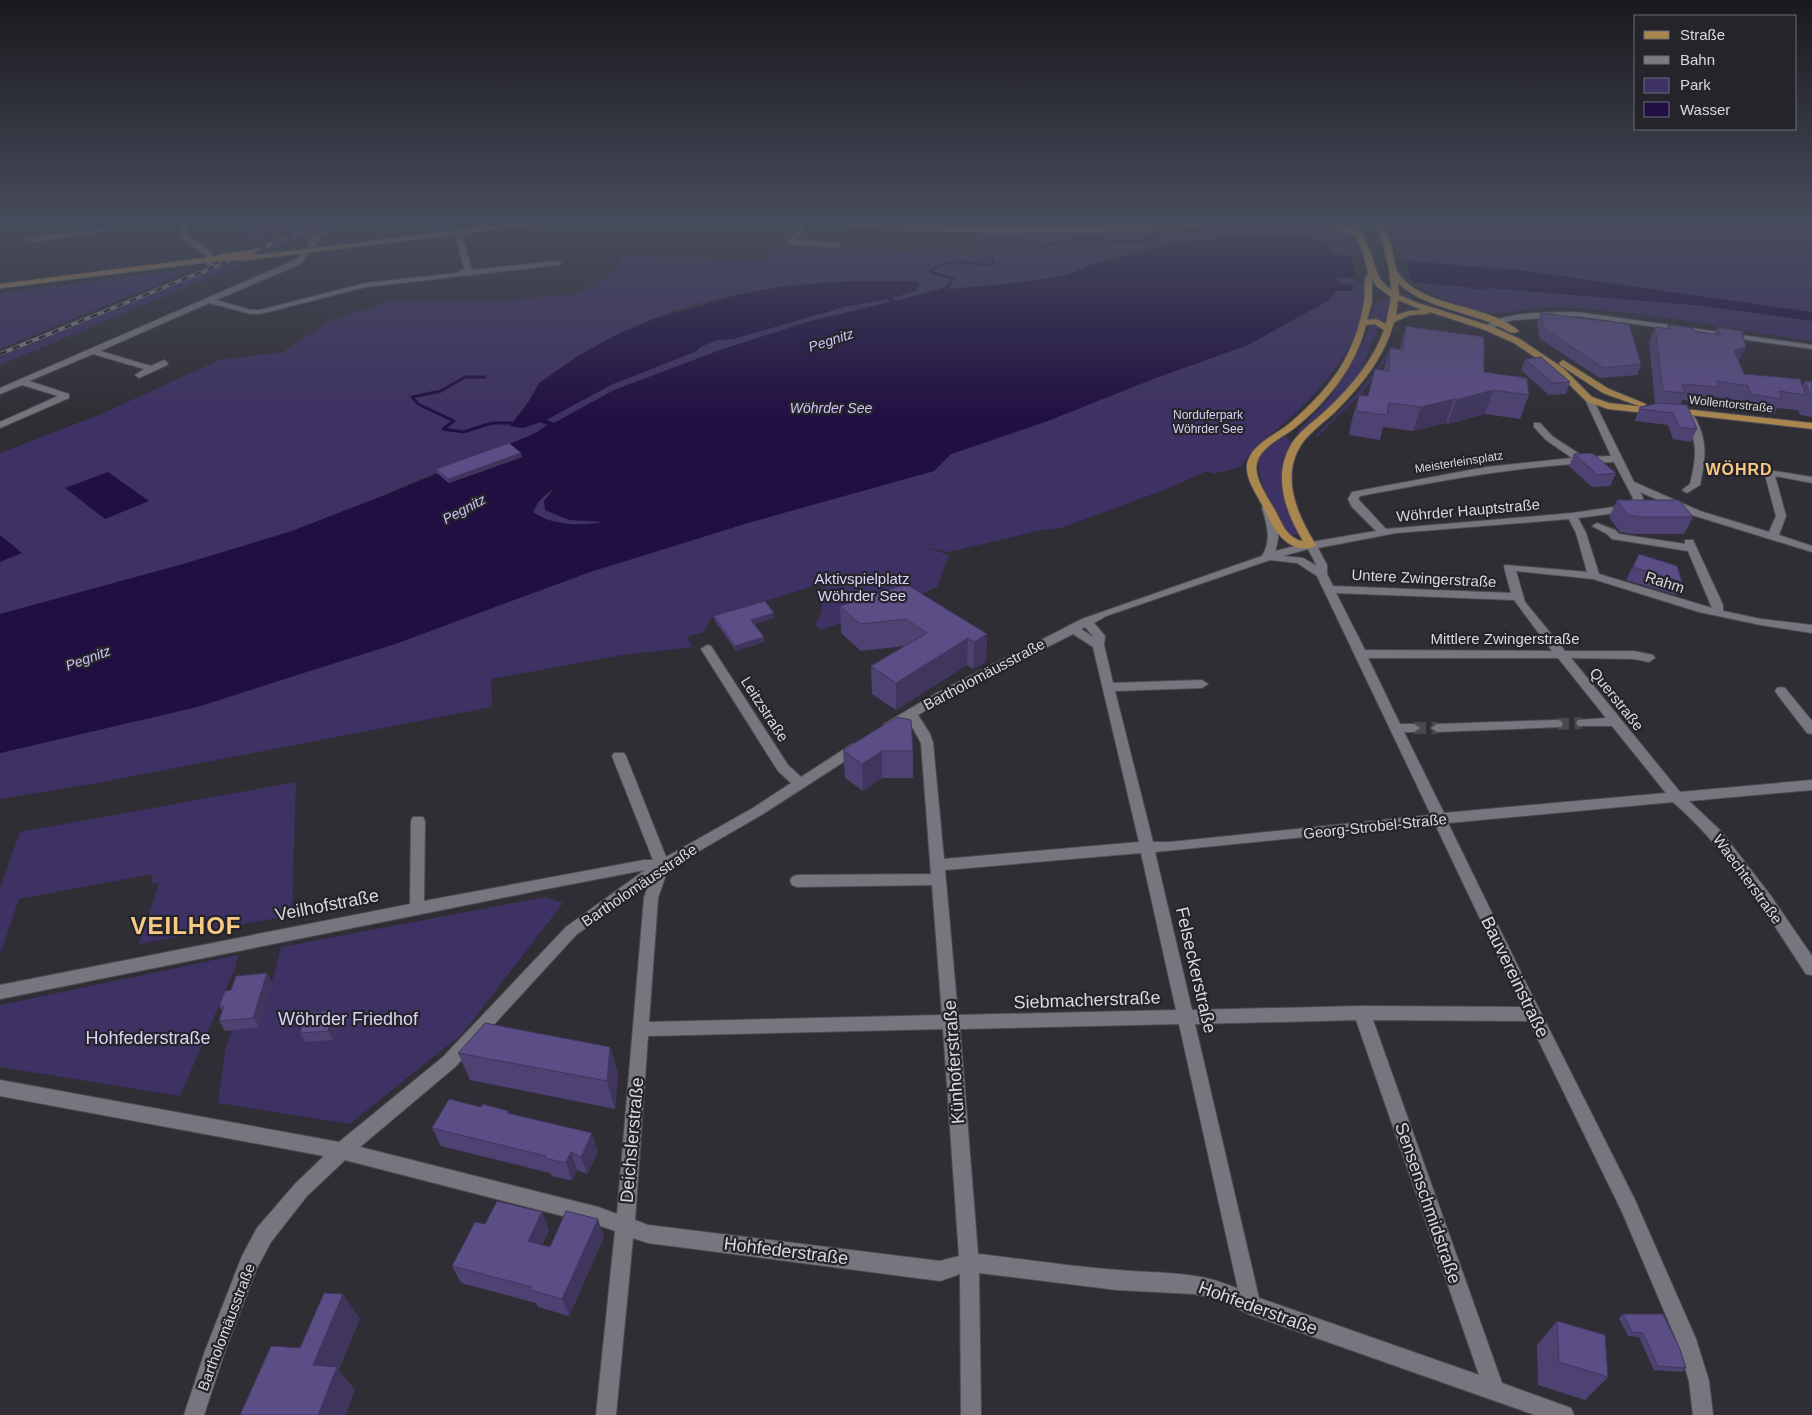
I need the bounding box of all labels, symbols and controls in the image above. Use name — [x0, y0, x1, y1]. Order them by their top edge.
legend — [1634, 15, 1797, 130]
text: Straße — [1680, 26, 1725, 43]
text: Bahn — [1680, 51, 1715, 68]
text: Park — [1680, 76, 1711, 93]
text: Wasser — [1680, 101, 1730, 118]
water label: Pegnitz — [806, 325, 856, 355]
street label: Wollentorstraße — [1688, 393, 1774, 415]
water label: Wöhrder See — [790, 400, 872, 416]
park label: Norduferpark Wöhrder See — [1173, 408, 1244, 436]
street label: Meisterleinsplatz — [1414, 448, 1504, 476]
district label: WÖHRD — [1705, 460, 1773, 478]
water label: Pegnitz — [440, 491, 488, 527]
street label: Wöhrder Hauptstraße — [1395, 495, 1541, 525]
street label: Untere Zwingerstraße — [1351, 566, 1497, 590]
street label: Rahm — [1643, 568, 1687, 596]
park label: Aktivspielplatz Wöhrder See — [814, 570, 910, 604]
street label: Mittlere Zwingerstraße — [1430, 630, 1580, 647]
street label: Bartholomäusstraße — [920, 635, 1048, 713]
water label: Pegnitz — [63, 642, 113, 674]
street label: Querstraße — [1587, 664, 1647, 734]
street label: Leitzstraße — [738, 673, 792, 745]
street label: Georg-Strobel-Straße — [1302, 810, 1448, 842]
street label: Waechterstraße — [1710, 831, 1786, 927]
street label: Bartholomäusstraße — [578, 840, 700, 930]
street label: Veilhofstraße — [274, 885, 380, 925]
street label: Felseckerstraße — [1172, 905, 1220, 1035]
district label: VEILHOF — [130, 912, 242, 939]
street label: Bauvereinstraße — [1477, 913, 1553, 1041]
street label: Siebmacherstraße — [1013, 987, 1161, 1013]
street label: Künhoferstraße — [940, 999, 968, 1125]
park label: Wöhrder Friedhof — [278, 1009, 419, 1029]
park label: Hohfederstraße — [85, 1028, 211, 1048]
street label: Deichslerstraße — [617, 1076, 647, 1204]
street label: Sensenschmidstraße — [1391, 1120, 1465, 1286]
street label: Hohfederstraße — [723, 1233, 849, 1269]
street label: Bartholomäusstraße — [194, 1261, 258, 1393]
street label: Hohfederstraße — [1196, 1277, 1320, 1339]

